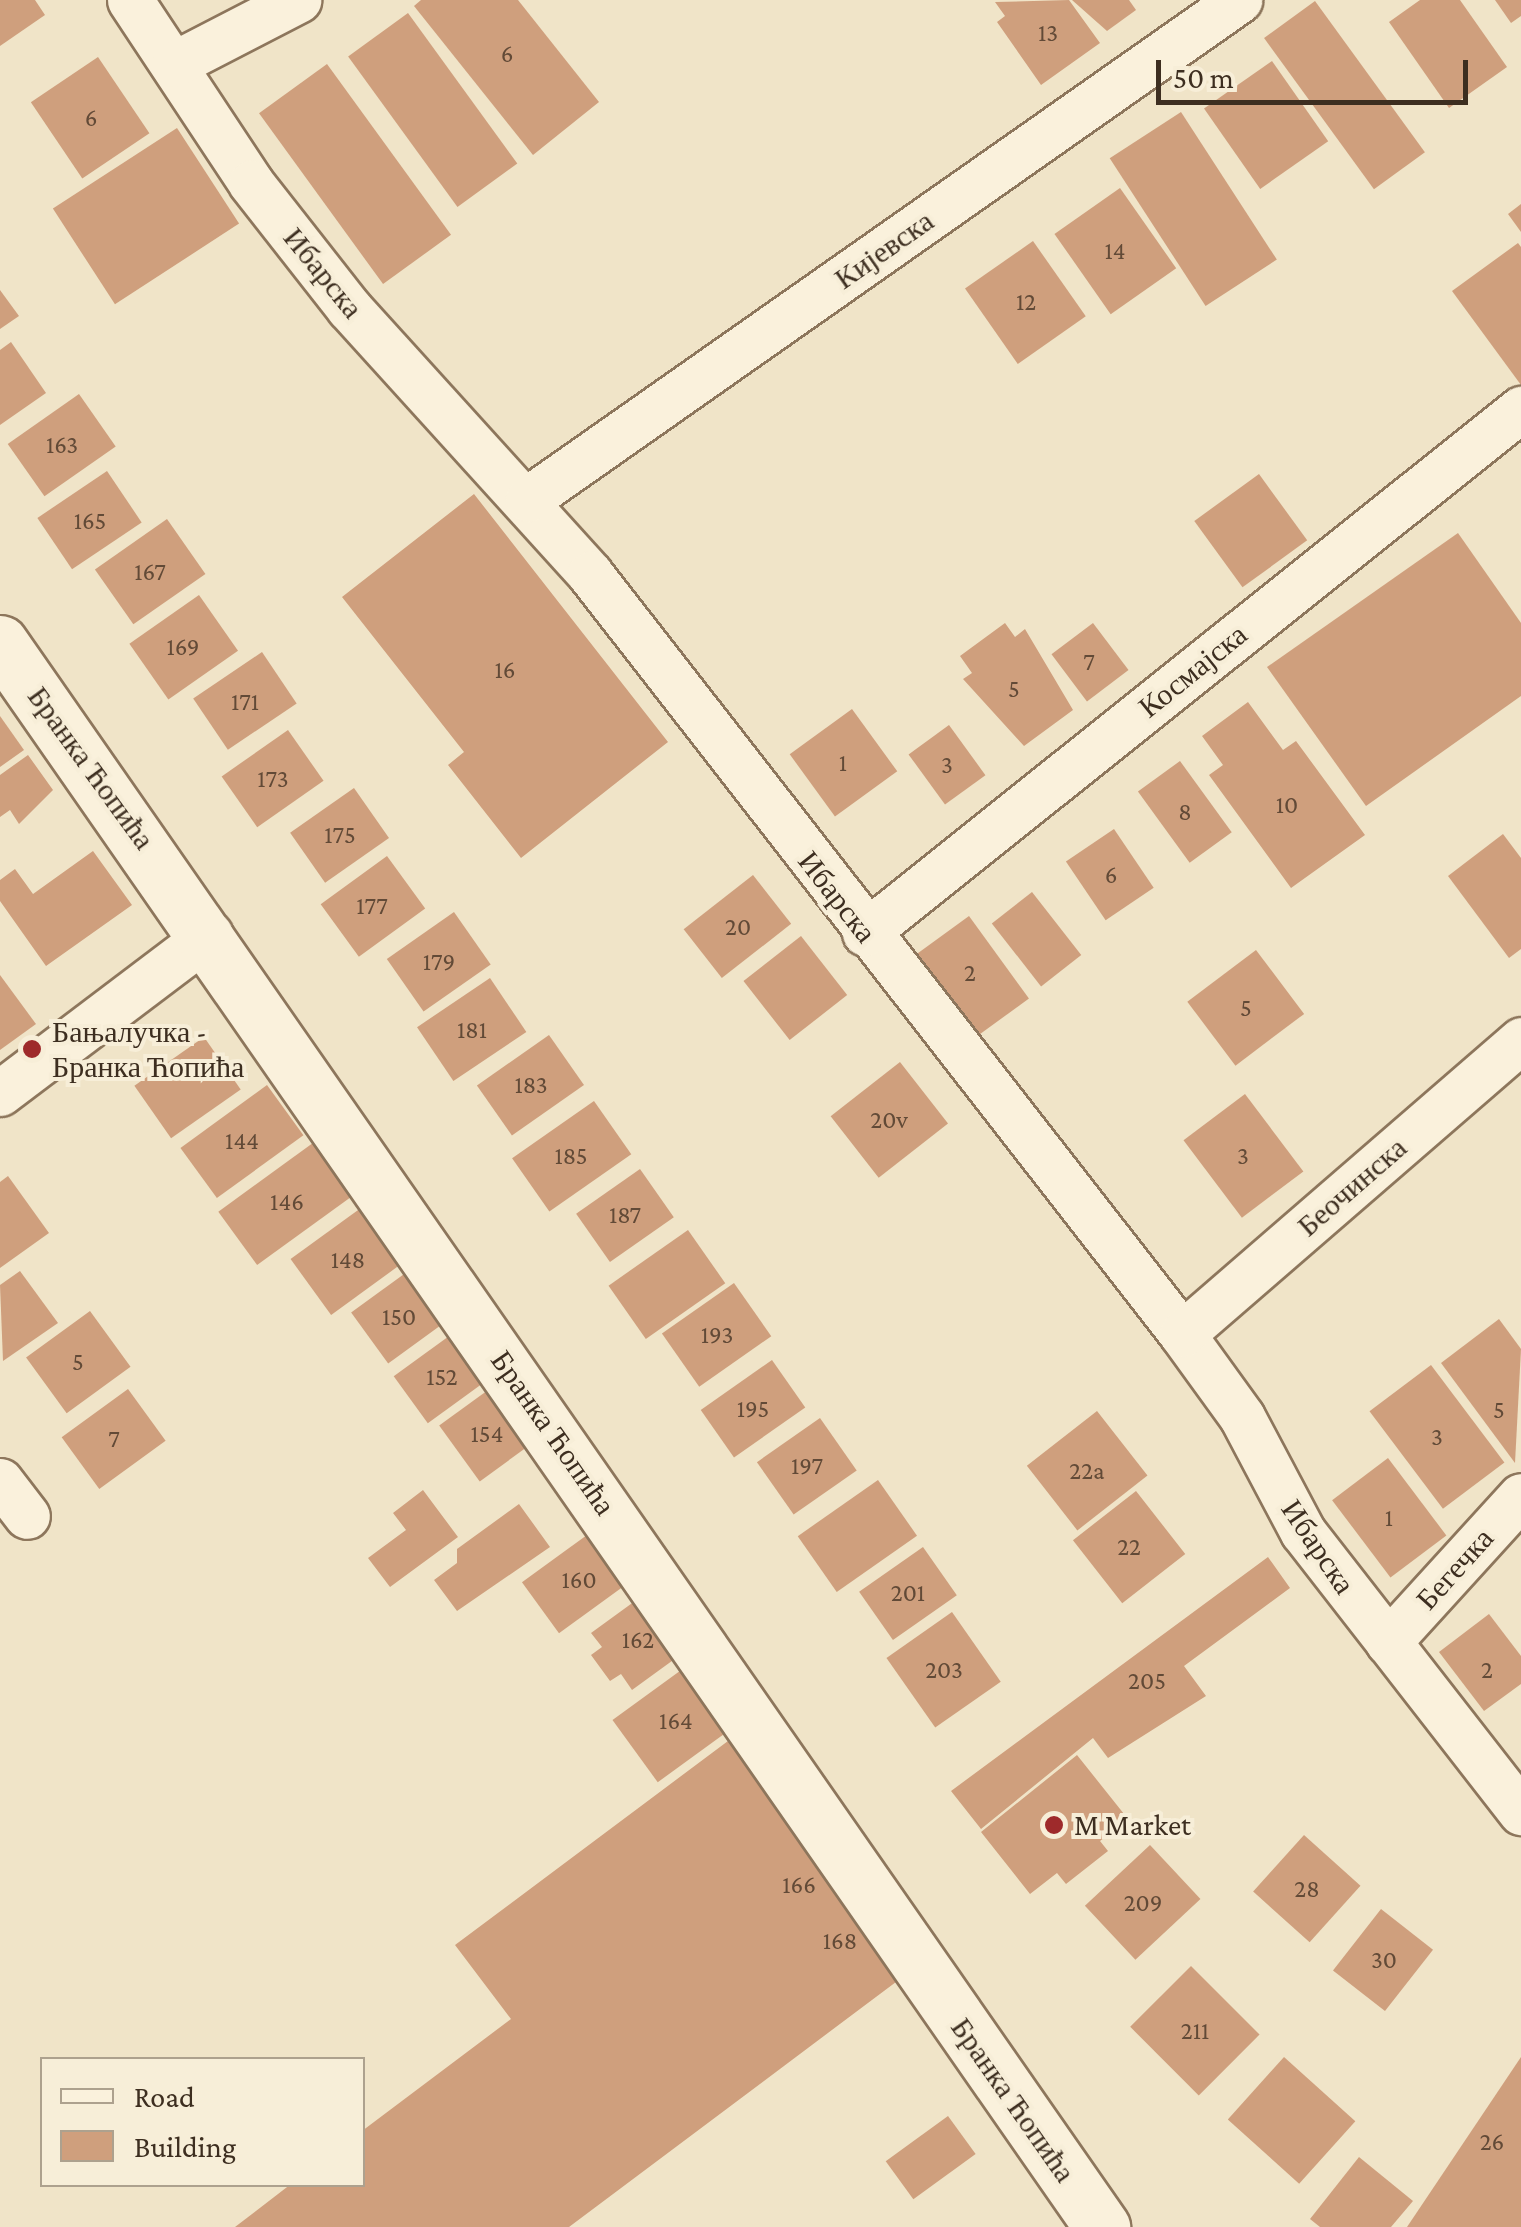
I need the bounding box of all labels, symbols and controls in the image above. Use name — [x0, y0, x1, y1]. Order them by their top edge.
house number: 13 — [1038, 18, 1058, 48]
house number: 6 — [501, 39, 513, 69]
scale bar — [1161, 40, 1474, 102]
text: 50 m — [1173, 61, 1234, 94]
house number: 6 — [85, 103, 97, 133]
street label: Кијевска — [828, 203, 940, 297]
street label: Ибарска — [276, 220, 370, 326]
house number: 14 — [1104, 236, 1126, 266]
house number: 12 — [1016, 287, 1036, 317]
house number: 163 — [46, 430, 78, 460]
house number: 165 — [74, 506, 106, 536]
house number: 167 — [134, 557, 166, 587]
street label: Космајска — [1132, 616, 1254, 726]
house number: 169 — [166, 632, 200, 662]
house number: 7 — [1083, 647, 1095, 677]
house number: 16 — [495, 655, 515, 685]
house number: 5 — [1008, 674, 1020, 704]
street label: Бранка Ћопића — [20, 680, 162, 856]
house number: 171 — [231, 687, 259, 717]
house number: 1 — [839, 748, 847, 778]
house number: 3 — [941, 750, 953, 780]
house number: 173 — [257, 764, 289, 794]
house number: 10 — [1276, 790, 1298, 820]
house number: 8 — [1178, 797, 1192, 827]
house number: 175 — [324, 820, 356, 850]
street label: Ибарска — [790, 844, 884, 950]
house number: 6 — [1105, 860, 1117, 890]
house number: 177 — [356, 891, 388, 921]
house number: 20 — [725, 912, 751, 942]
house number: 179 — [423, 947, 455, 977]
house number: 2 — [964, 958, 976, 988]
house number: 5 — [1240, 993, 1252, 1023]
place label: Бањалучка - Бранка Ћопића — [52, 1014, 244, 1084]
house number: 181 — [457, 1015, 487, 1045]
marker: Бањалучка - Бранка Ћопића — [21, 1038, 43, 1060]
house number: 183 — [514, 1070, 548, 1100]
house number: 20v — [870, 1105, 908, 1135]
house number: 144 — [225, 1126, 259, 1156]
street label: Беочинска — [1290, 1130, 1414, 1244]
house number: 185 — [554, 1141, 588, 1171]
house number: 3 — [1237, 1141, 1249, 1171]
house number: 146 — [270, 1187, 304, 1217]
house number: 187 — [609, 1200, 641, 1230]
house number: 148 — [331, 1245, 365, 1275]
house number: 150 — [382, 1302, 416, 1332]
house number: 193 — [701, 1320, 733, 1350]
street label: Бранка Ћопића — [483, 1344, 623, 1522]
house number: 5 — [72, 1347, 84, 1377]
house number: 152 — [426, 1362, 458, 1392]
house number: 195 — [737, 1394, 769, 1424]
house number: 5 — [1493, 1395, 1505, 1425]
house number: 154 — [471, 1419, 503, 1449]
house number: 3 — [1431, 1422, 1443, 1452]
house number: 7 — [108, 1424, 120, 1454]
house number: 197 — [791, 1451, 823, 1481]
house number: 22a — [1069, 1456, 1105, 1486]
street label: Ибарска — [1273, 1493, 1363, 1601]
house number: 1 — [1385, 1503, 1393, 1533]
street label: Бегечка — [1409, 1521, 1501, 1617]
house number: 22 — [1117, 1532, 1141, 1562]
house number: 160 — [561, 1565, 597, 1595]
house number: 201 — [891, 1578, 925, 1608]
house number: 162 — [622, 1625, 654, 1655]
house number: 203 — [925, 1655, 963, 1685]
house number: 2 — [1481, 1655, 1493, 1685]
house number: 205 — [1128, 1666, 1166, 1696]
house number: 164 — [659, 1706, 693, 1736]
place label: M Market — [1074, 1807, 1191, 1843]
marker: M Market — [1043, 1814, 1065, 1836]
house number: 166 — [782, 1870, 816, 1900]
house number: 28 — [1294, 1874, 1320, 1904]
house number: 209 — [1124, 1888, 1162, 1918]
house number: 168 — [823, 1926, 857, 1956]
house number: 30 — [1371, 1945, 1397, 1975]
street label: Бранка Ћопића — [943, 2011, 1083, 2189]
house number: 211 — [1181, 2016, 1209, 2046]
legend — [40, 2057, 365, 2187]
text: Road — [134, 2080, 195, 2113]
house number: 26 — [1480, 2127, 1504, 2157]
text: Building — [134, 2130, 236, 2163]

